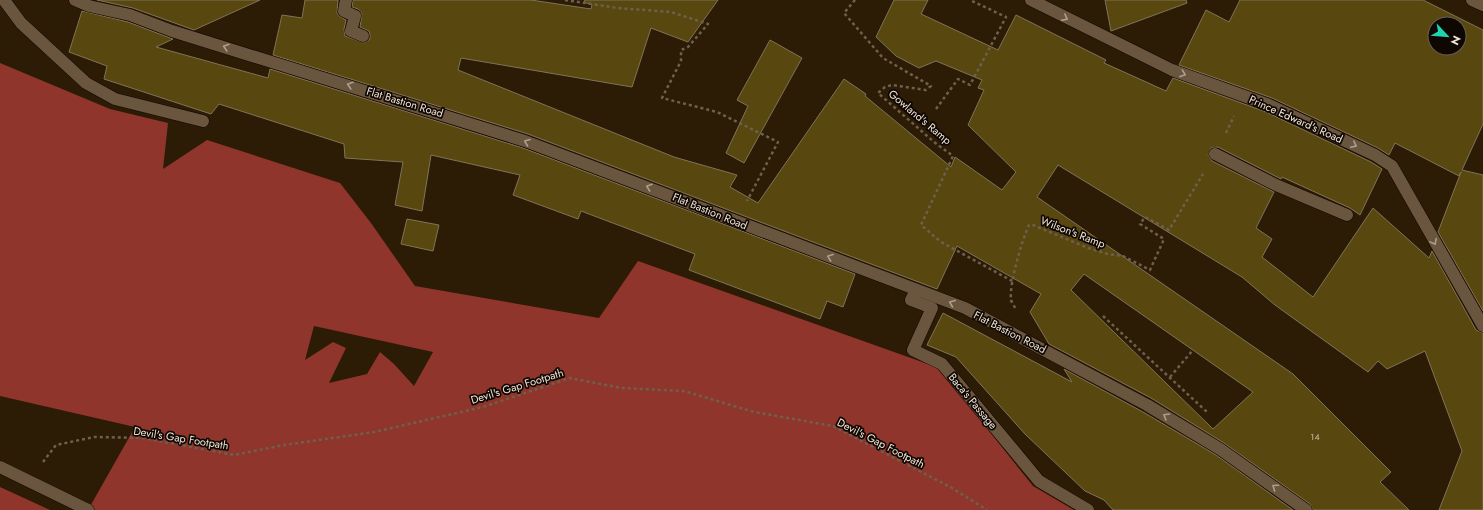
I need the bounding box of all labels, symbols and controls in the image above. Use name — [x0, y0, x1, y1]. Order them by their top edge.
one-way arrow — [1061, 13, 1069, 20]
north arrow — [1427, 16, 1467, 56]
text: N — [1447, 33, 1465, 48]
one-way arrow — [222, 43, 229, 52]
one-way arrow — [1179, 69, 1186, 78]
one-way arrow — [347, 81, 354, 90]
street label: Flat Bastion Road — [365, 83, 445, 121]
street label: Gowland's Ramp — [885, 86, 955, 148]
street label: Prince Edward's Road — [1247, 91, 1345, 147]
one-way arrow — [524, 138, 531, 147]
one-way arrow — [1350, 141, 1357, 149]
one-way arrow — [645, 184, 652, 192]
street label: Flat Bastion Road — [670, 189, 750, 233]
street label: Wilson's Ramp — [1038, 212, 1108, 252]
one-way arrow — [1429, 238, 1436, 245]
one-way arrow — [827, 254, 834, 262]
one-way arrow — [948, 299, 955, 307]
street label: Flat Bastion Road — [971, 307, 1049, 357]
street label: Devil's Gap Footpath — [469, 364, 565, 408]
street label: Baca's Passage — [945, 370, 1001, 433]
one-way arrow — [1163, 413, 1170, 420]
street label: Devil's Gap Footpath — [835, 414, 927, 472]
street label: Devil's Gap Footpath — [132, 423, 230, 453]
house number: 14 — [1310, 430, 1320, 443]
one-way arrow — [1272, 485, 1279, 492]

